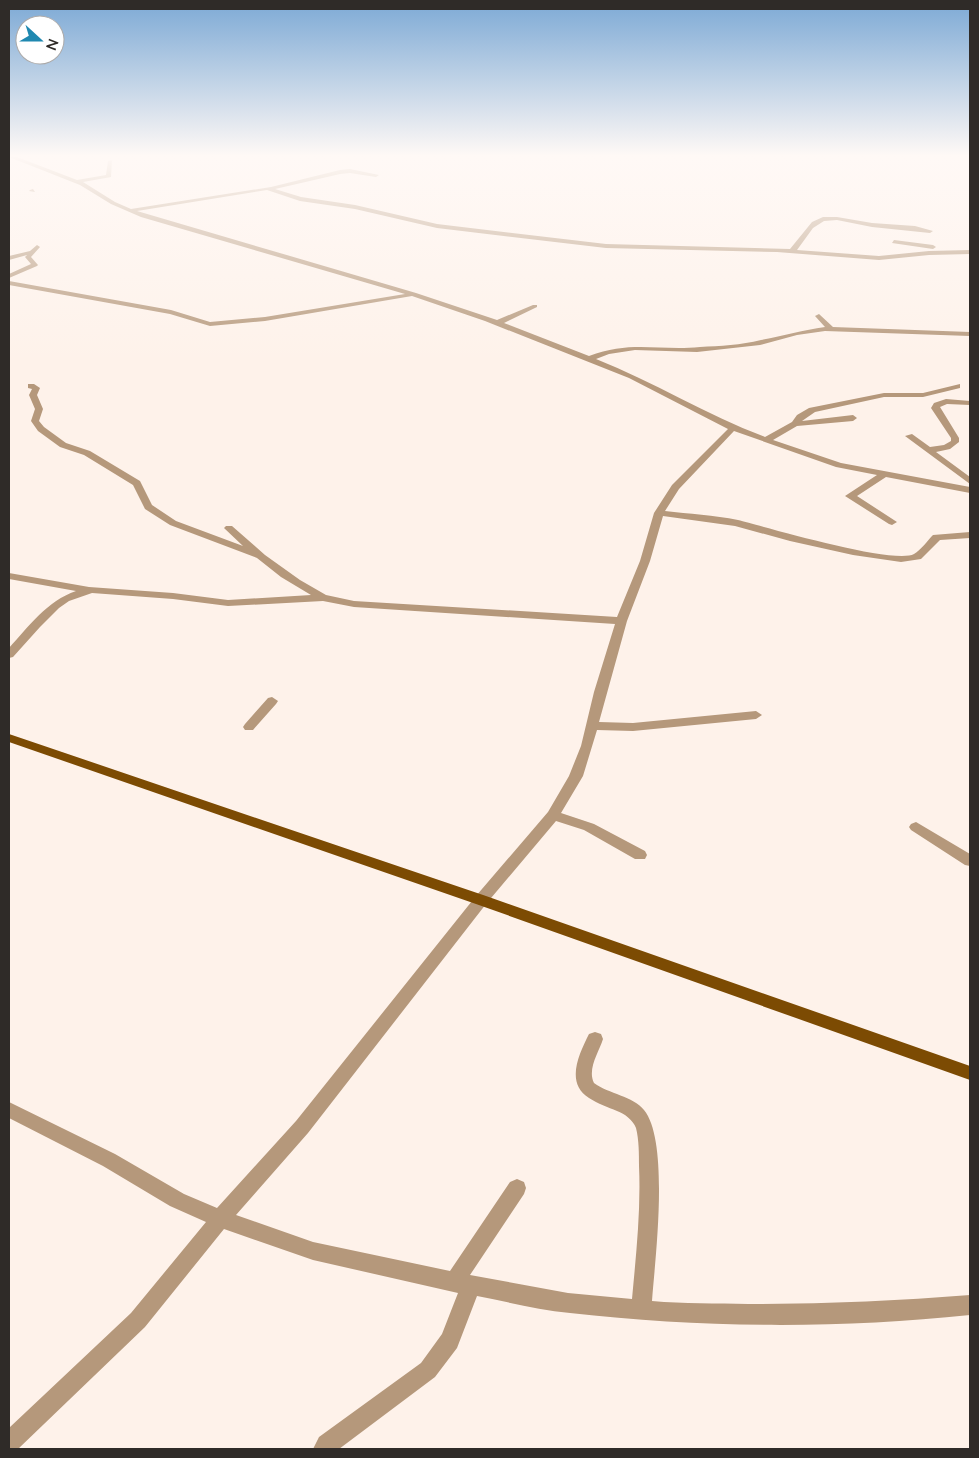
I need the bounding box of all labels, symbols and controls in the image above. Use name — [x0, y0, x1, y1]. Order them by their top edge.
north arrow — [15, 15, 65, 65]
text: N — [43, 37, 62, 53]

